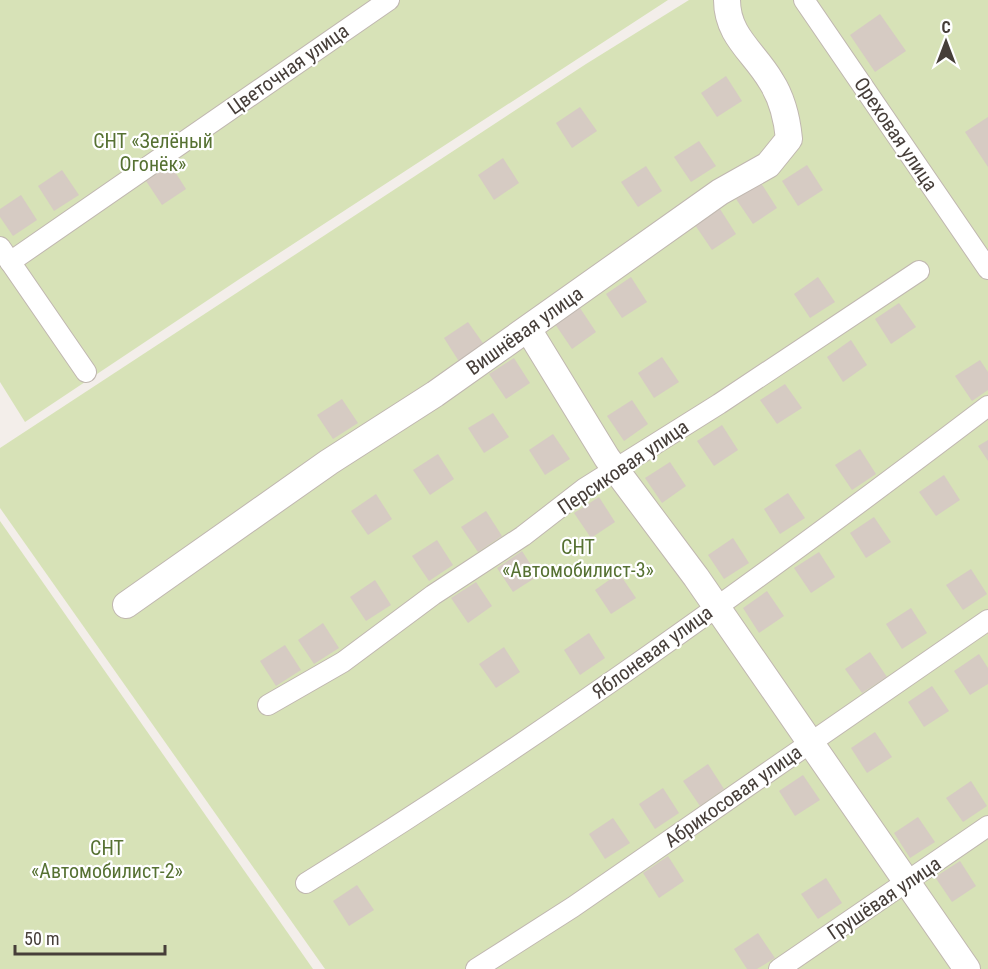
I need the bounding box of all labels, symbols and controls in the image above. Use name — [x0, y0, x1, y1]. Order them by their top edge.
north arrow — [916, 12, 976, 72]
street label: Цветочная улица — [223, 18, 353, 120]
text: С — [941, 18, 951, 37]
street label: Ореховая улица — [849, 73, 943, 195]
park label: СНТ «Зелёный Огонёк» — [93, 129, 213, 176]
street label: Вишнёвая улица — [462, 281, 587, 380]
street label: Персиковая улица — [553, 414, 693, 520]
park label: СНТ «Автомобилист-3» — [502, 535, 654, 582]
street label: Яблоневая улица — [587, 600, 717, 704]
street label: Абрикосовая улица — [660, 740, 806, 852]
park label: СНТ «Автомобилист-2» — [31, 836, 183, 883]
street label: Грушёвая улица — [823, 851, 945, 945]
scale bar — [15, 918, 165, 956]
text: 50 m — [24, 928, 59, 949]

